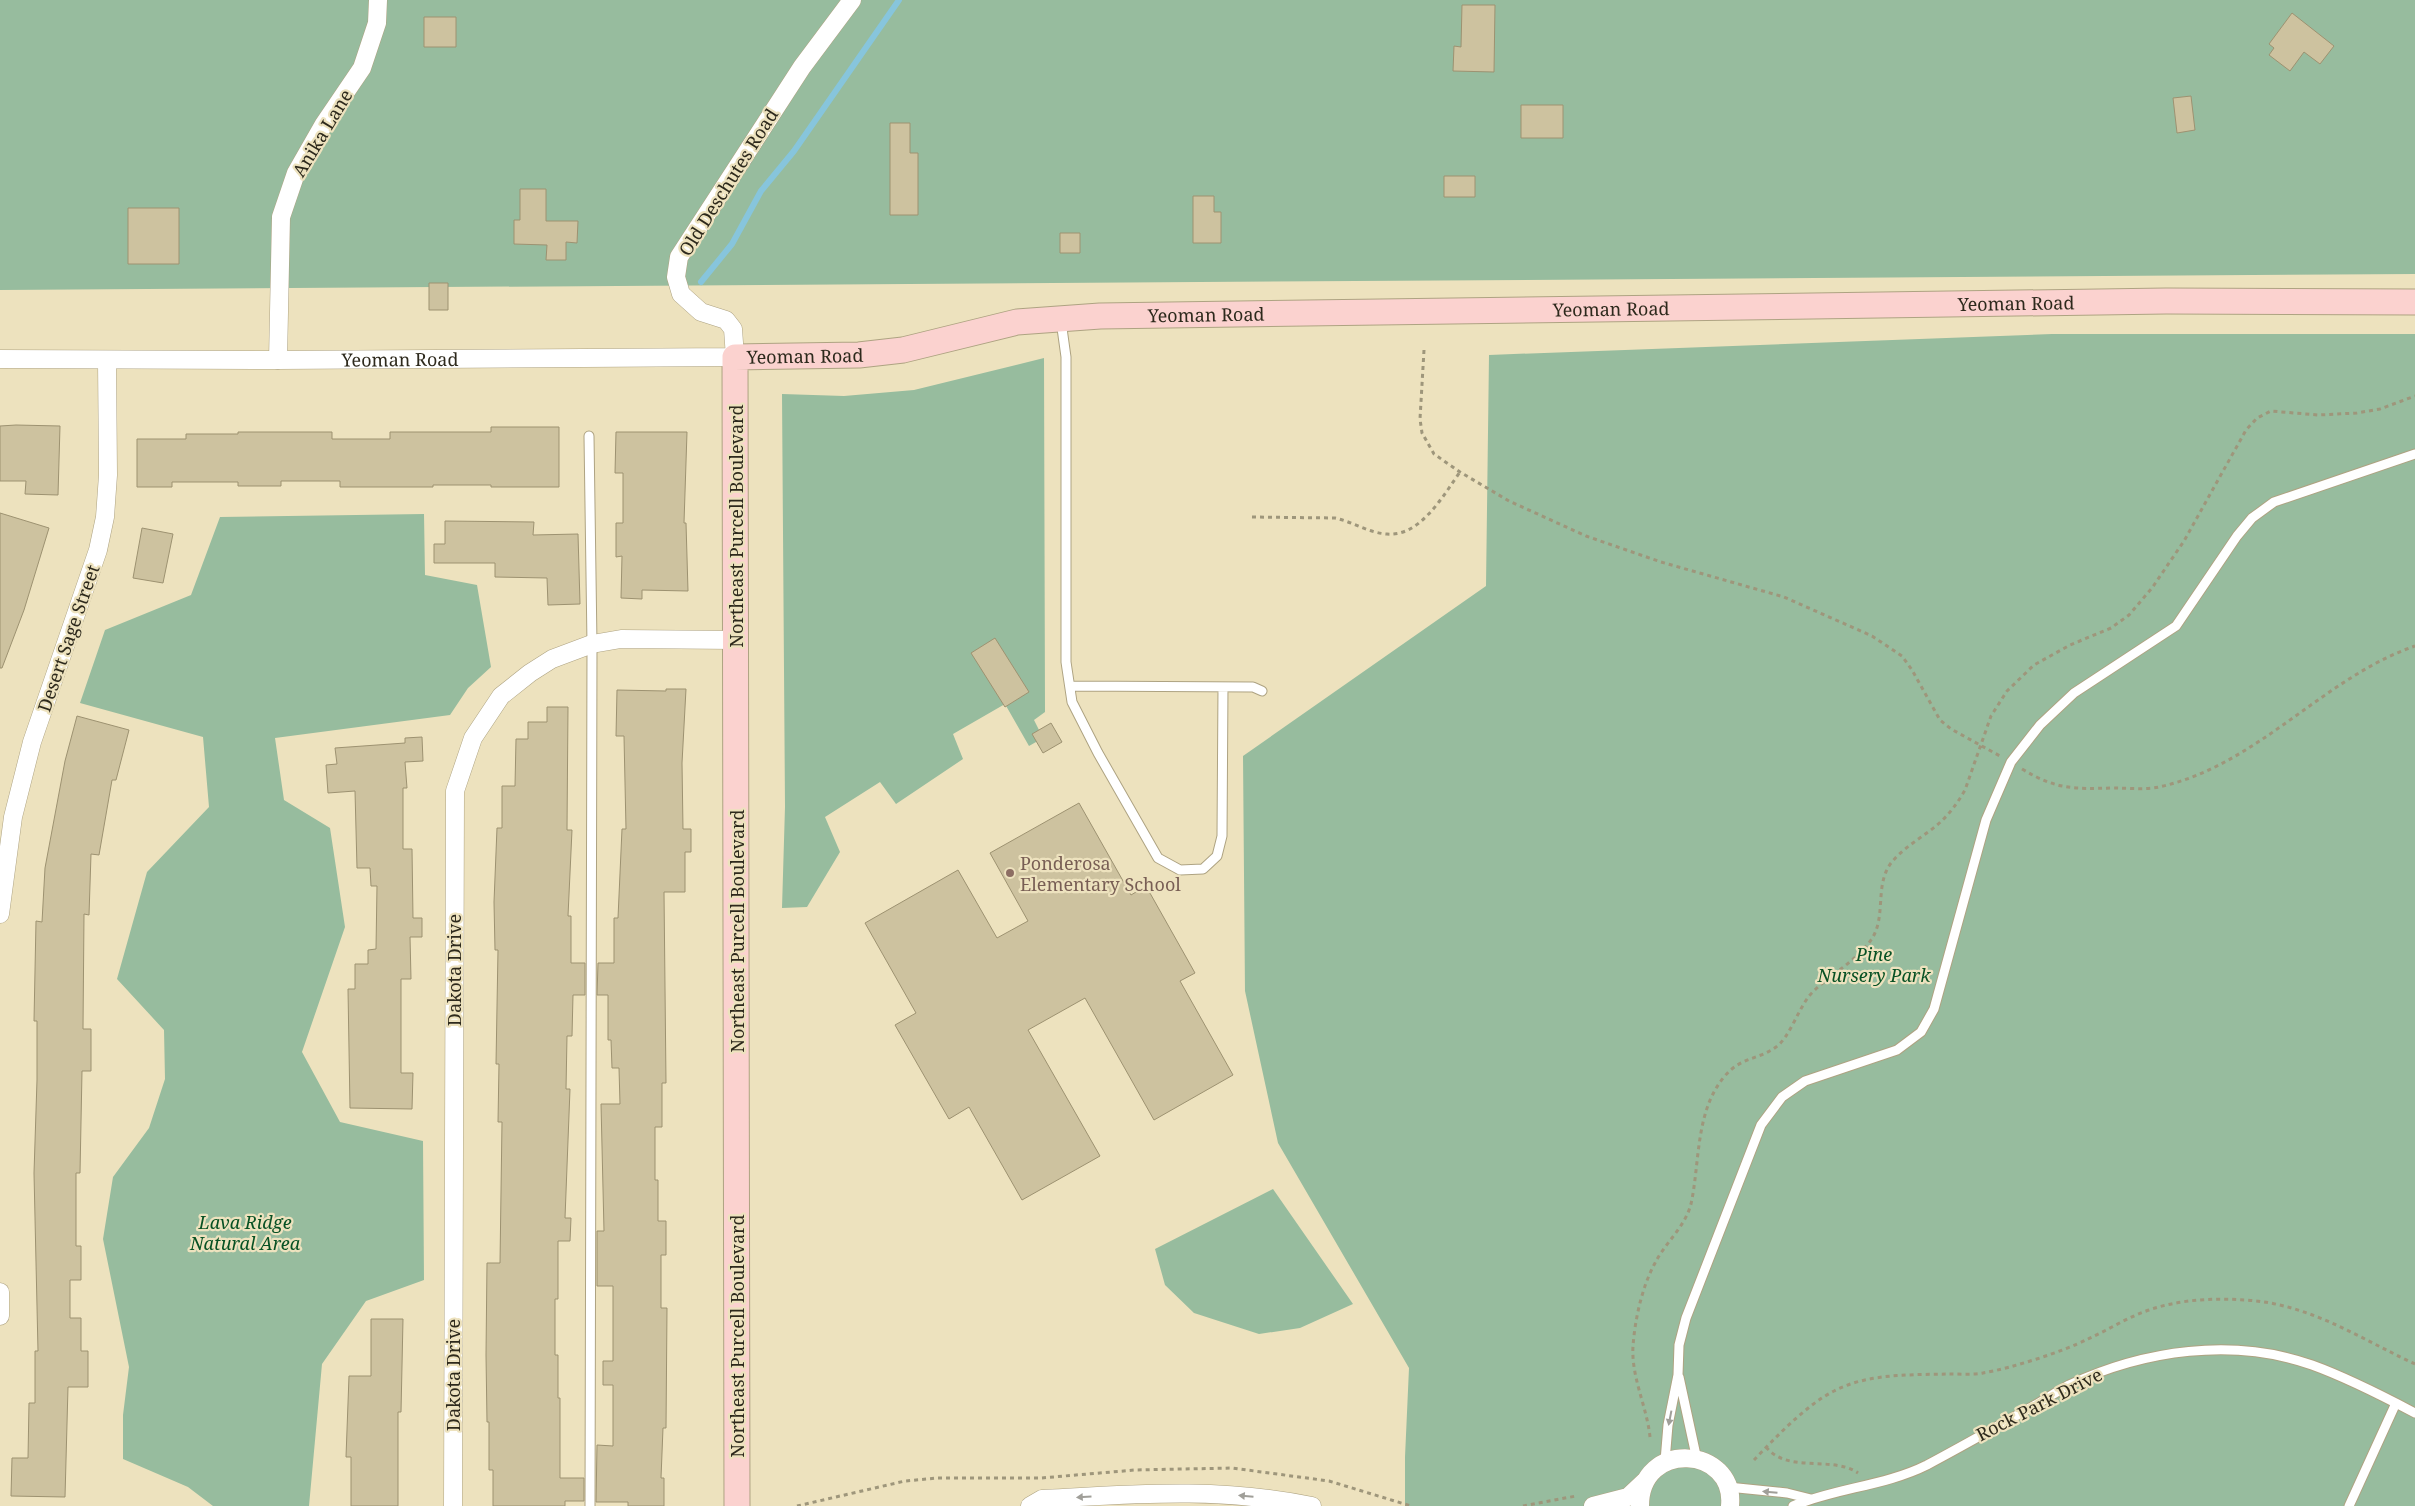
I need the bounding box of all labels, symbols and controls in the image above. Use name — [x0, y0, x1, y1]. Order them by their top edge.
street label: Anika Lane — [286, 85, 358, 181]
street label: Old Deschutes Road — [673, 104, 783, 260]
street label: Yeoman Road — [1956, 290, 2075, 316]
street label: Yeoman Road — [1551, 296, 1670, 322]
street label: Yeoman Road — [1146, 302, 1265, 327]
street label: Yeoman Road — [745, 343, 864, 369]
street label: Yeoman Road — [340, 347, 459, 372]
street label: Northeast Purcell Boulevard — [724, 404, 748, 648]
street label: Desert Sage Street — [32, 561, 104, 715]
street label: Northeast Purcell Boulevard — [725, 809, 749, 1053]
place label: Ponderosa Elementary School — [1020, 851, 1181, 896]
marker: Ponderosa Elementary School — [1004, 867, 1016, 879]
street label: Dakota Drive — [442, 914, 466, 1026]
park label: Pine Nursery Park — [1816, 942, 1931, 987]
park label: Lava Ridge Natural Area — [189, 1210, 301, 1255]
street label: Northeast Purcell Boulevard — [725, 1214, 749, 1458]
street label: Dakota Drive — [441, 1319, 465, 1431]
street label: Rock Park Drive — [1972, 1362, 2106, 1446]
one-way arrow — [1665, 1410, 1673, 1426]
one-way arrow — [1761, 1487, 1777, 1495]
one-way arrow — [1238, 1491, 1254, 1499]
one-way arrow — [1076, 1493, 1092, 1501]

